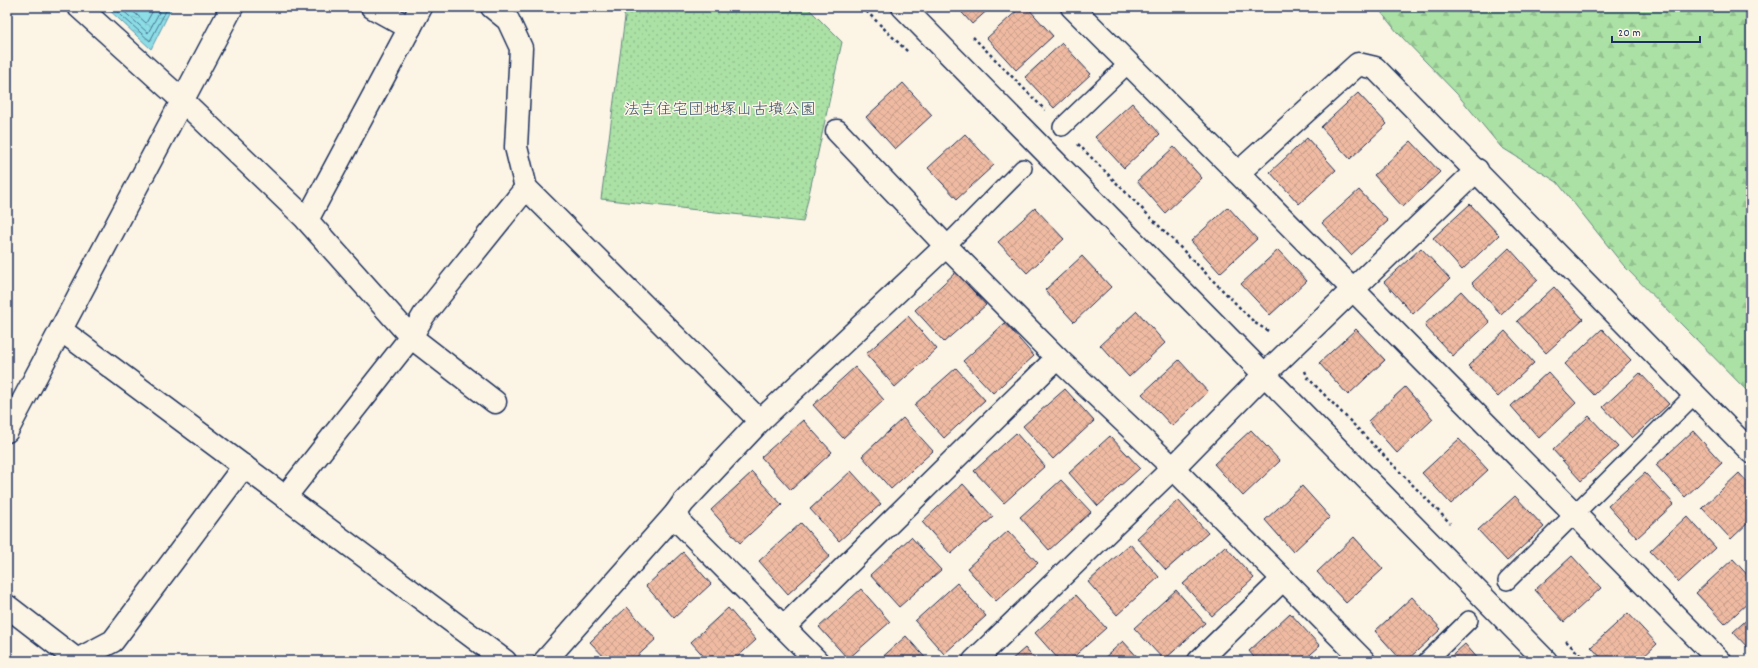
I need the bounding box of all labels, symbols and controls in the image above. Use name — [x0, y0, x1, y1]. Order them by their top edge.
scale bar — [1612, 18, 1700, 44]
text: 20 m — [1618, 25, 1641, 42]
park label: 法吉住宅団地塚山古墳公園 — [624, 99, 816, 122]

